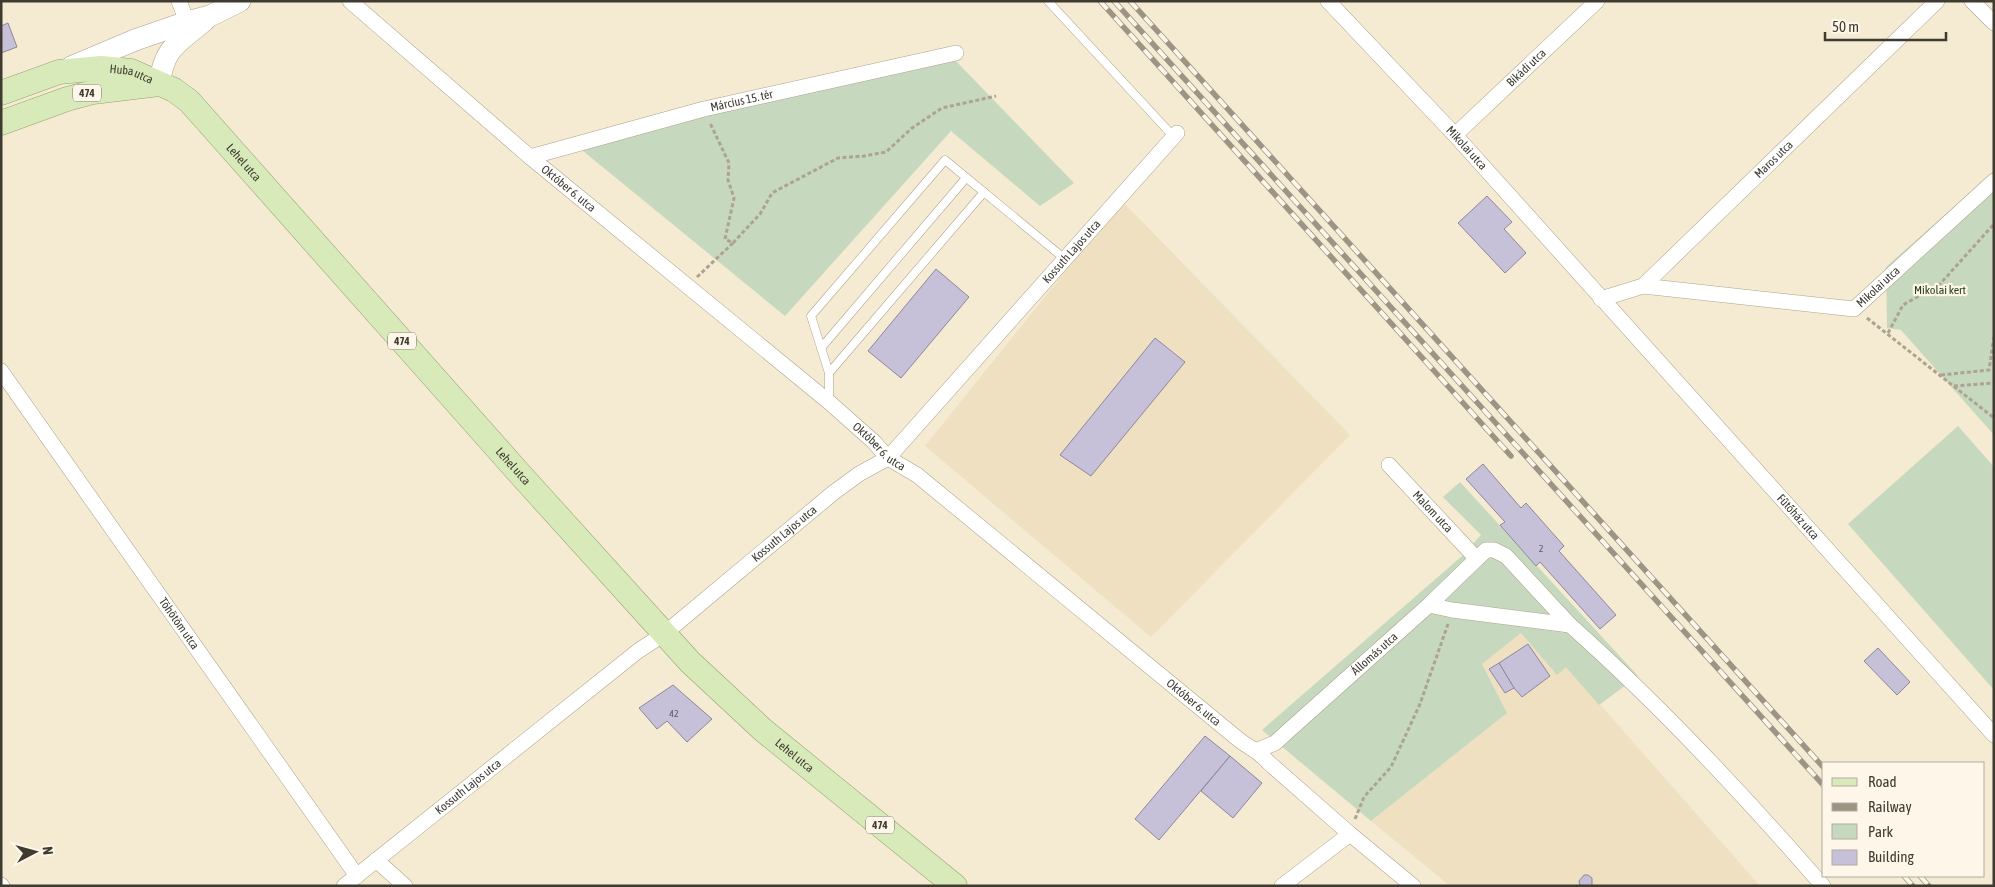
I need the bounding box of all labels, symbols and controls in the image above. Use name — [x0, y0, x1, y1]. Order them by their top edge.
scale bar — [1825, 10, 1946, 42]
text: 50 m — [1832, 18, 1859, 35]
street label: Bikádi utca — [1504, 46, 1549, 90]
street label: Huba utca — [109, 62, 155, 87]
road number: 474 — [73, 85, 101, 102]
street label: Március 15. tér — [709, 87, 775, 114]
street label: Mikolai utca — [1443, 123, 1490, 173]
street label: Maros utca — [1752, 138, 1796, 181]
street label: Lehel utca — [223, 141, 264, 184]
street label: Október 6. utca — [538, 162, 599, 215]
street label: Kossuth Lajos utca — [1040, 217, 1103, 286]
street label: Mikolai utca — [1854, 264, 1903, 310]
park label: Mikolai kert — [1914, 283, 1967, 297]
road number: 474 — [388, 332, 416, 350]
street label: Október 6. utca — [850, 419, 908, 474]
street label: Lehel utca — [493, 445, 533, 488]
street label: Malom utca — [1410, 488, 1456, 535]
street label: Fűtőház utca — [1774, 491, 1822, 542]
street label: Kossuth Lajos utca — [749, 503, 820, 565]
house number: 2 — [1539, 543, 1544, 554]
street label: Töhötöm utca — [156, 595, 202, 652]
street label: Állomás utca — [1349, 630, 1400, 678]
street label: Október 6. utca — [1164, 676, 1224, 729]
house number: 42 — [669, 708, 679, 719]
street label: Lehel utca — [772, 736, 816, 775]
street label: Kossuth Lajos utca — [432, 756, 504, 817]
legend — [1822, 762, 1985, 877]
text: Road — [1868, 773, 1897, 790]
text: Railway — [1868, 798, 1912, 815]
road number: 474 — [866, 816, 894, 834]
text: Park — [1868, 823, 1893, 840]
north arrow — [10, 827, 60, 877]
text: N — [40, 846, 56, 856]
text: Building — [1868, 848, 1914, 865]

